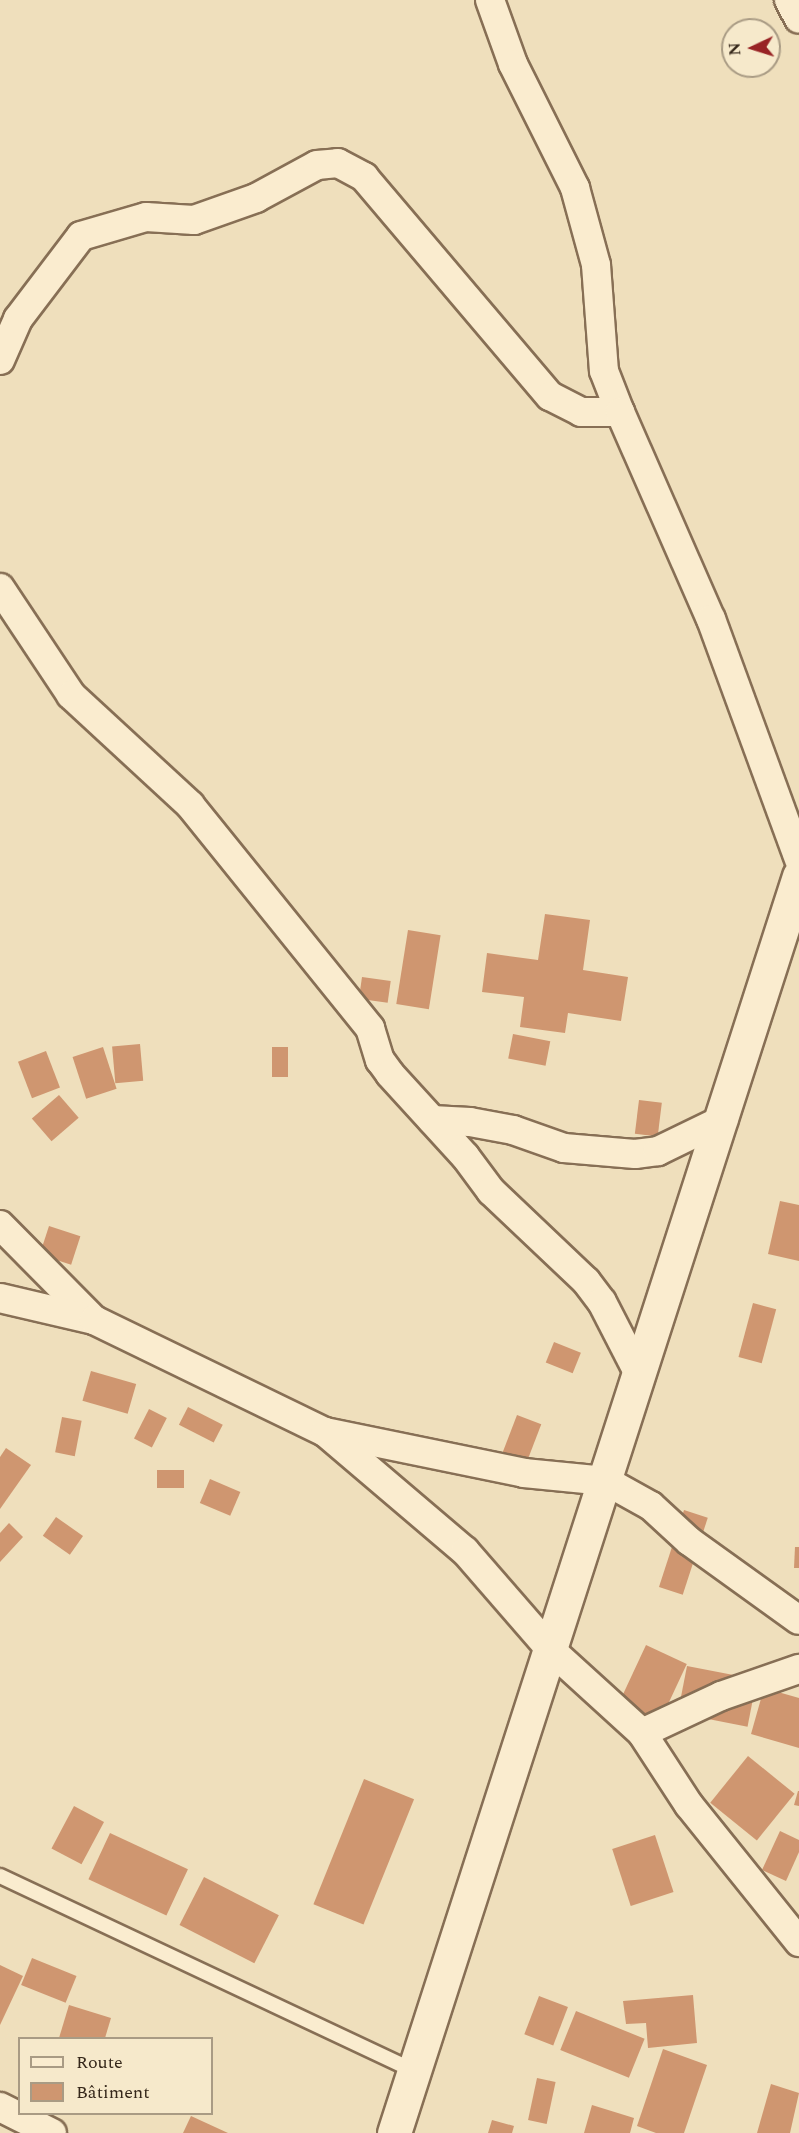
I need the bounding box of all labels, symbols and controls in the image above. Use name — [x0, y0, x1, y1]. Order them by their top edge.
north arrow — [721, 18, 781, 78]
text: N — [723, 42, 747, 56]
legend — [18, 2037, 213, 2115]
text: Route — [76, 2049, 123, 2076]
text: Bâtiment — [76, 2079, 150, 2106]

